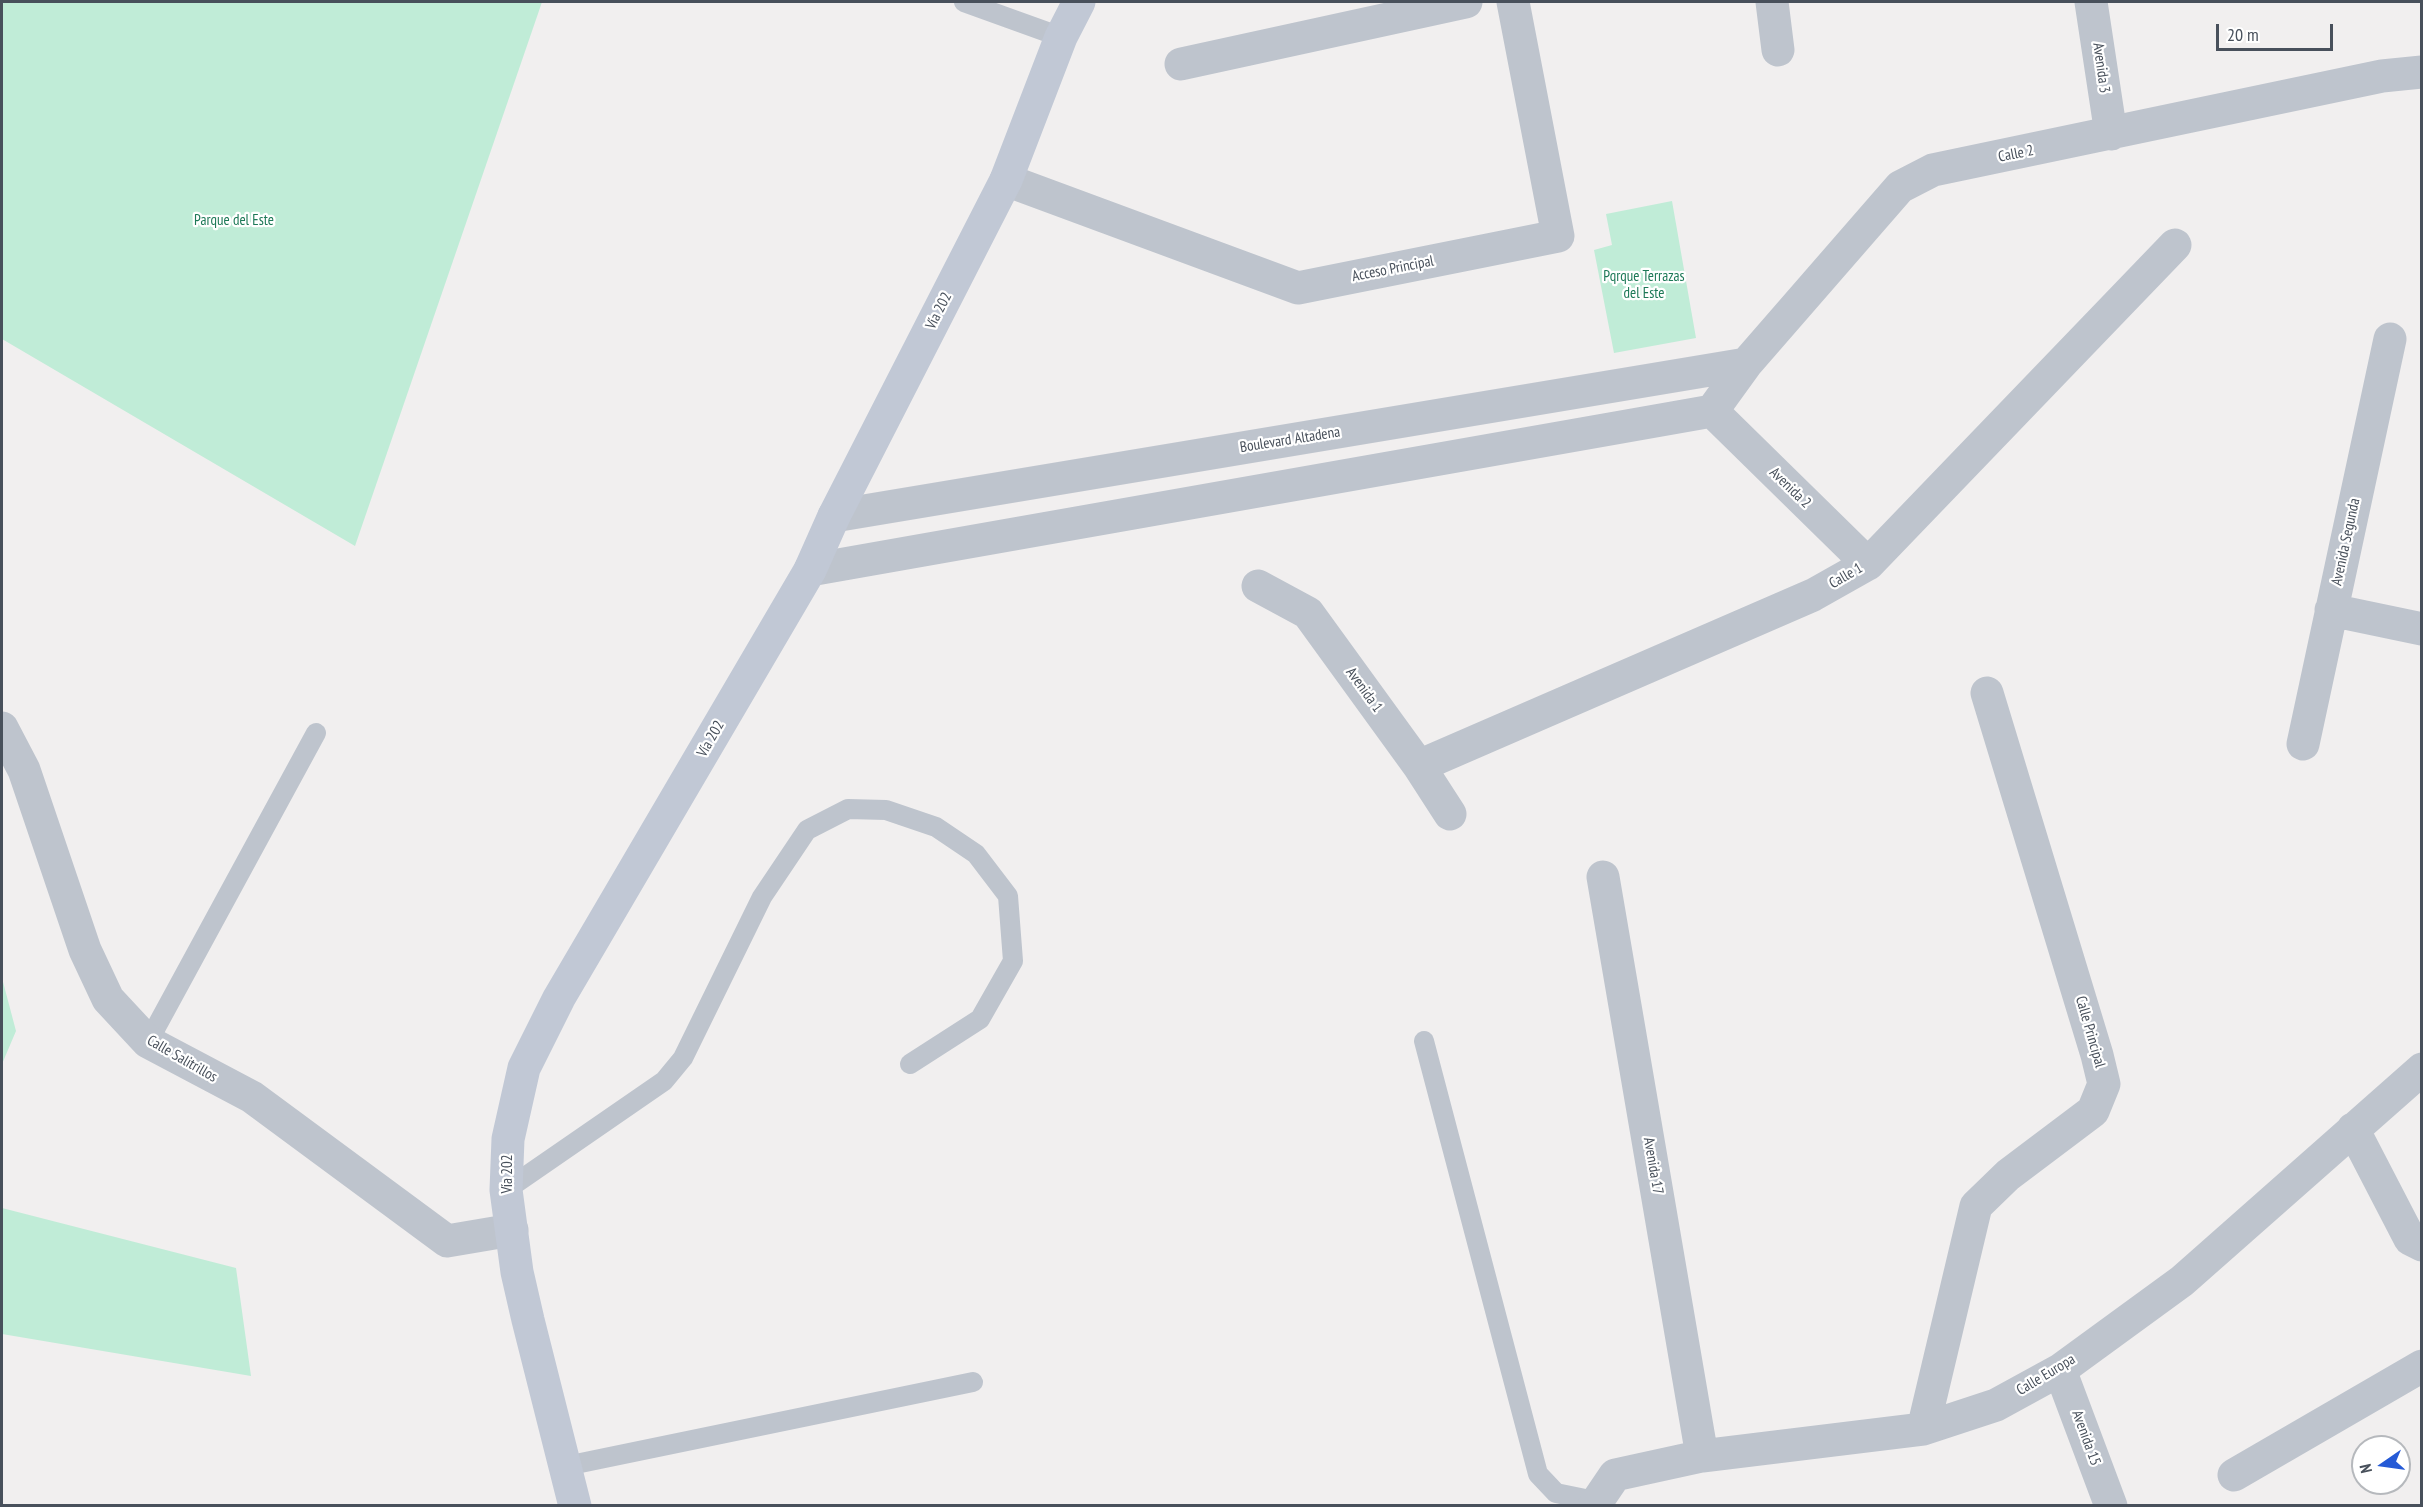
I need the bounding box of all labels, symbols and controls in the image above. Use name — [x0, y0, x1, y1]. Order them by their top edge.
scale bar — [2219, 12, 2336, 50]
text: 20 m — [2227, 23, 2259, 46]
street label: Avenida 3 — [2089, 42, 2113, 94]
street label: Calle 2 — [1997, 142, 2035, 166]
park label: Parque del Este — [194, 212, 274, 230]
street label: Acceso Principal — [1351, 252, 1435, 286]
park label: Pqrque Terrazas del Este — [1603, 268, 1685, 303]
street label: Vía 202 — [922, 289, 956, 333]
street label: Boulevard Altadena — [1239, 423, 1341, 457]
street label: Avenida 2 — [1765, 464, 1815, 512]
street label: Avenida Segunda — [2328, 497, 2364, 587]
street label: Calle 1 — [1826, 559, 1866, 593]
street label: Avenida 1 — [1342, 664, 1386, 716]
street label: Vía 202 — [693, 718, 729, 760]
street label: Calle Principal — [2071, 994, 2109, 1070]
street label: Calle Salitrillos — [144, 1032, 220, 1086]
street label: Avenida 17 — [1639, 1136, 1667, 1196]
street label: Vía 202 — [499, 1154, 517, 1194]
street label: Calle Europa — [2013, 1351, 2079, 1399]
street label: Avenida 15 — [2068, 1408, 2104, 1468]
north arrow — [2351, 1435, 2411, 1495]
text: N — [2355, 1462, 2376, 1475]

